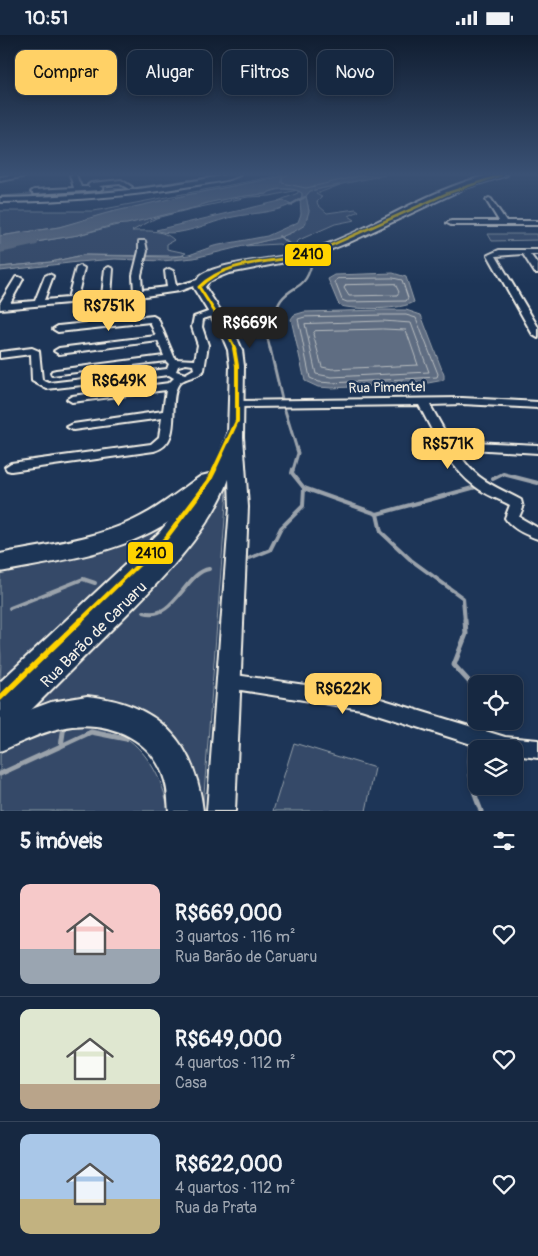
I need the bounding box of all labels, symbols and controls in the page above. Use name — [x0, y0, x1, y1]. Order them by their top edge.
text: 10:51 — [25, 6, 68, 30]
chip: Comprar — [15, 50, 117, 95]
chip: Alugar — [127, 50, 212, 95]
chip: Filtros — [222, 50, 307, 95]
chip: Novo — [317, 50, 393, 95]
line badge: 2410 — [284, 243, 332, 267]
text: 2410 — [293, 246, 324, 263]
pin: R$751K — [68, 289, 150, 332]
text: R$751K — [84, 296, 134, 316]
pin: R$669K — [209, 307, 291, 349]
text: R$669K — [223, 313, 277, 333]
pin: R$649K — [78, 365, 160, 407]
text: R$649K — [92, 371, 146, 391]
street label: Rua Pimentel — [348, 378, 426, 397]
pin: R$571K — [407, 427, 489, 470]
text: R$571K — [423, 434, 473, 454]
line badge: 2410 — [127, 541, 174, 565]
text: 2410 — [136, 545, 167, 562]
street label: Rua Barão de Caruaru — [36, 577, 151, 692]
pin: R$622K — [302, 673, 384, 715]
map controls — [468, 675, 523, 795]
button: locate — [468, 675, 523, 730]
text: R$622K — [316, 679, 370, 699]
button: layers — [468, 740, 523, 795]
icon: filters — [490, 827, 518, 855]
text: 5 imóveis — [20, 828, 102, 855]
text: R$669,000 — [175, 900, 282, 927]
icon: home — [60, 904, 120, 964]
icon: heart — [490, 920, 518, 948]
text: 3 quartos · 116 m² — [175, 927, 295, 947]
text: Rua Barão de Caruaru — [175, 947, 317, 967]
text: R$649,000 — [175, 1026, 282, 1053]
icon: home — [60, 1029, 120, 1089]
icon: heart — [490, 1045, 518, 1073]
text: 4 quartos · 112 m² — [175, 1053, 295, 1073]
text: Casa — [175, 1073, 207, 1093]
text: R$622,000 — [175, 1151, 283, 1178]
icon: home — [60, 1154, 120, 1214]
icon: heart — [490, 1170, 518, 1198]
text: 4 quartos · 112 m² — [175, 1178, 295, 1198]
text: Rua da Prata — [175, 1198, 257, 1218]

